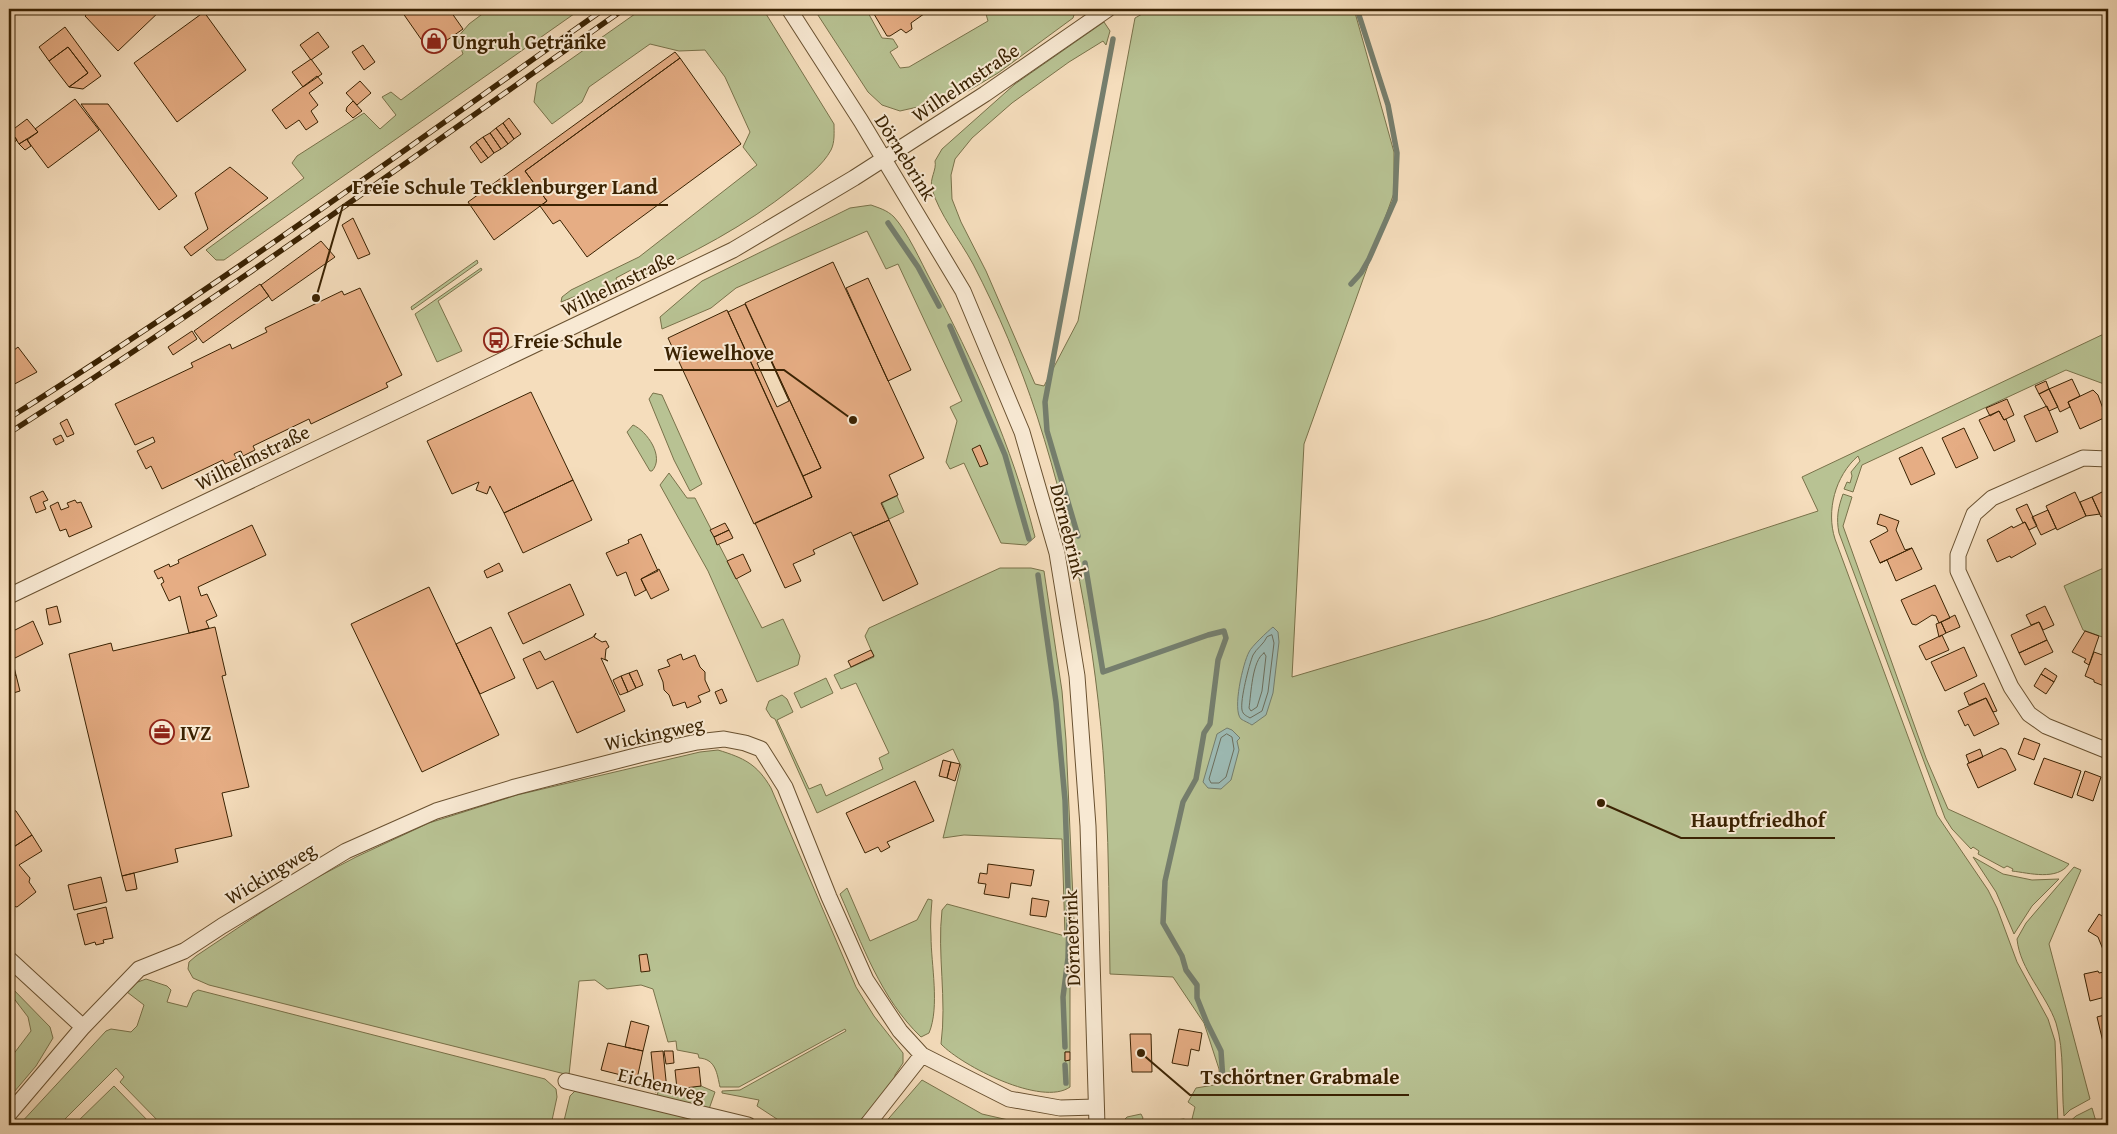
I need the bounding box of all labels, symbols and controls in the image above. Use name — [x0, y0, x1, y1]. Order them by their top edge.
place label: Ungruh Getränke — [452, 27, 606, 56]
shop icon: Ungruh Getränke — [421, 28, 447, 54]
street label: Wilhelmstraße — [905, 35, 1025, 129]
street label: Dörnebrink — [868, 108, 944, 206]
callout: Freie Schule Tecklenburger Land — [343, 169, 668, 205]
text: Freie Schule Tecklenburger Land — [352, 171, 658, 202]
street label: Wilhelmstraße — [556, 243, 680, 323]
place label: Freie Schule — [514, 326, 622, 355]
bus stop icon: Freie Schule — [483, 327, 509, 353]
callout: Wiewelhove — [654, 334, 784, 370]
text: Wiewelhove — [664, 337, 774, 368]
street label: Wilhelmstraße — [190, 417, 314, 497]
street label: Dörnebrink — [1043, 481, 1095, 582]
street label: Wickingweg — [601, 708, 707, 758]
place label: IVZ — [180, 718, 211, 747]
office icon: IVZ — [149, 719, 175, 745]
callout: Hauptfriedhof — [1681, 802, 1835, 838]
text: Hauptfriedhof — [1691, 804, 1828, 835]
street label: Wickingweg — [219, 834, 321, 912]
street label: Dörnebrink — [1055, 888, 1087, 987]
street label: Eichenweg — [615, 1059, 709, 1109]
callout: Tschörtner Grabmale — [1190, 1059, 1409, 1095]
text: Tschörtner Grabmale — [1201, 1061, 1400, 1092]

